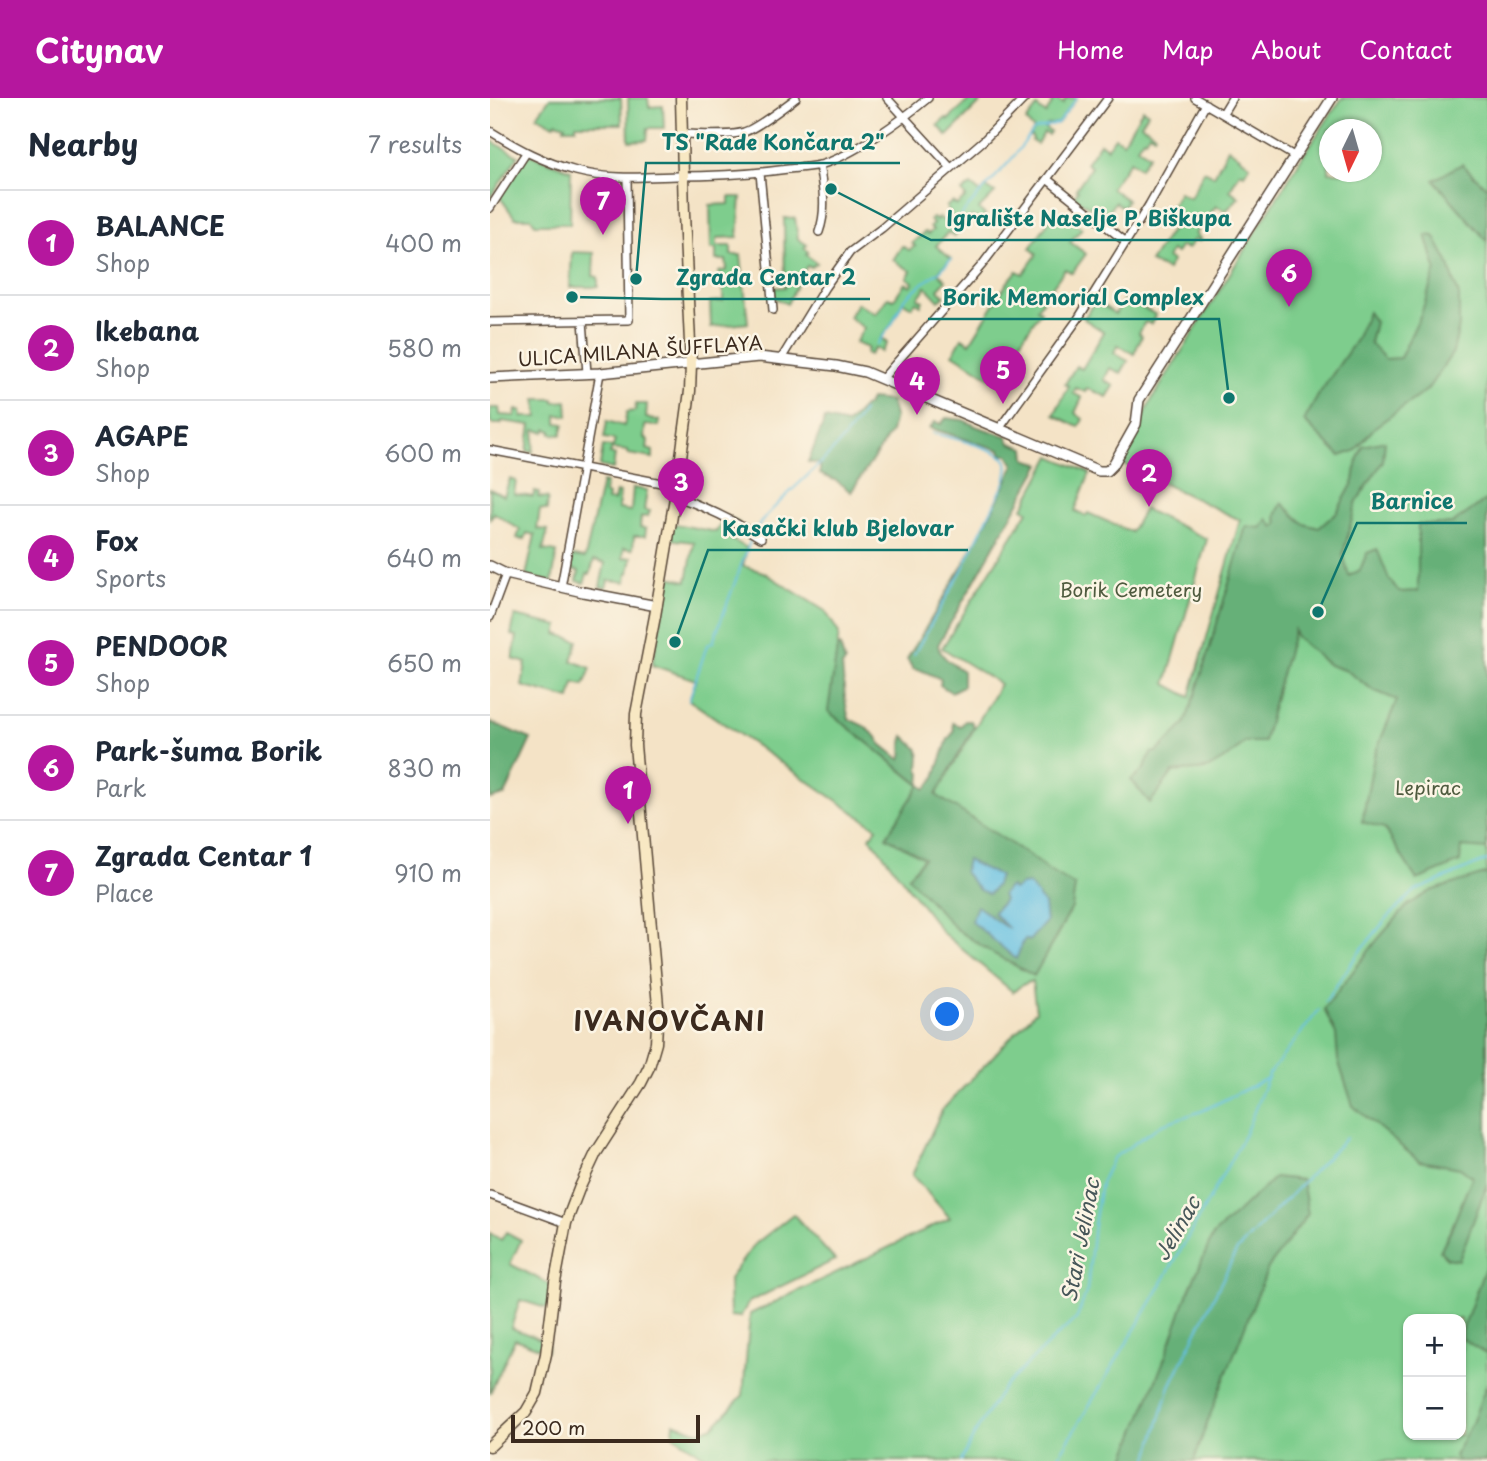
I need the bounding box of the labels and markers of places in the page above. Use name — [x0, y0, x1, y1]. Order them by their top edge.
callout: TS "Rade Končara 2" — [646, 121, 900, 163]
pin: 7 — [580, 177, 626, 235]
callout: Igralište Naselje P. Biškupa — [931, 198, 1247, 240]
pin: 6 — [1266, 249, 1312, 307]
callout: Zgrada Centar 2 — [662, 257, 870, 299]
callout: Borik Memorial Complex — [928, 277, 1219, 319]
pin: 5 — [980, 346, 1026, 404]
pin: 4 — [894, 357, 940, 415]
pin: 2 — [1126, 449, 1172, 507]
pin: 3 — [658, 458, 704, 516]
callout: Barnice — [1357, 481, 1467, 523]
callout: Kasački klub Bjelovar — [708, 508, 968, 550]
pin: 1 — [605, 766, 651, 824]

